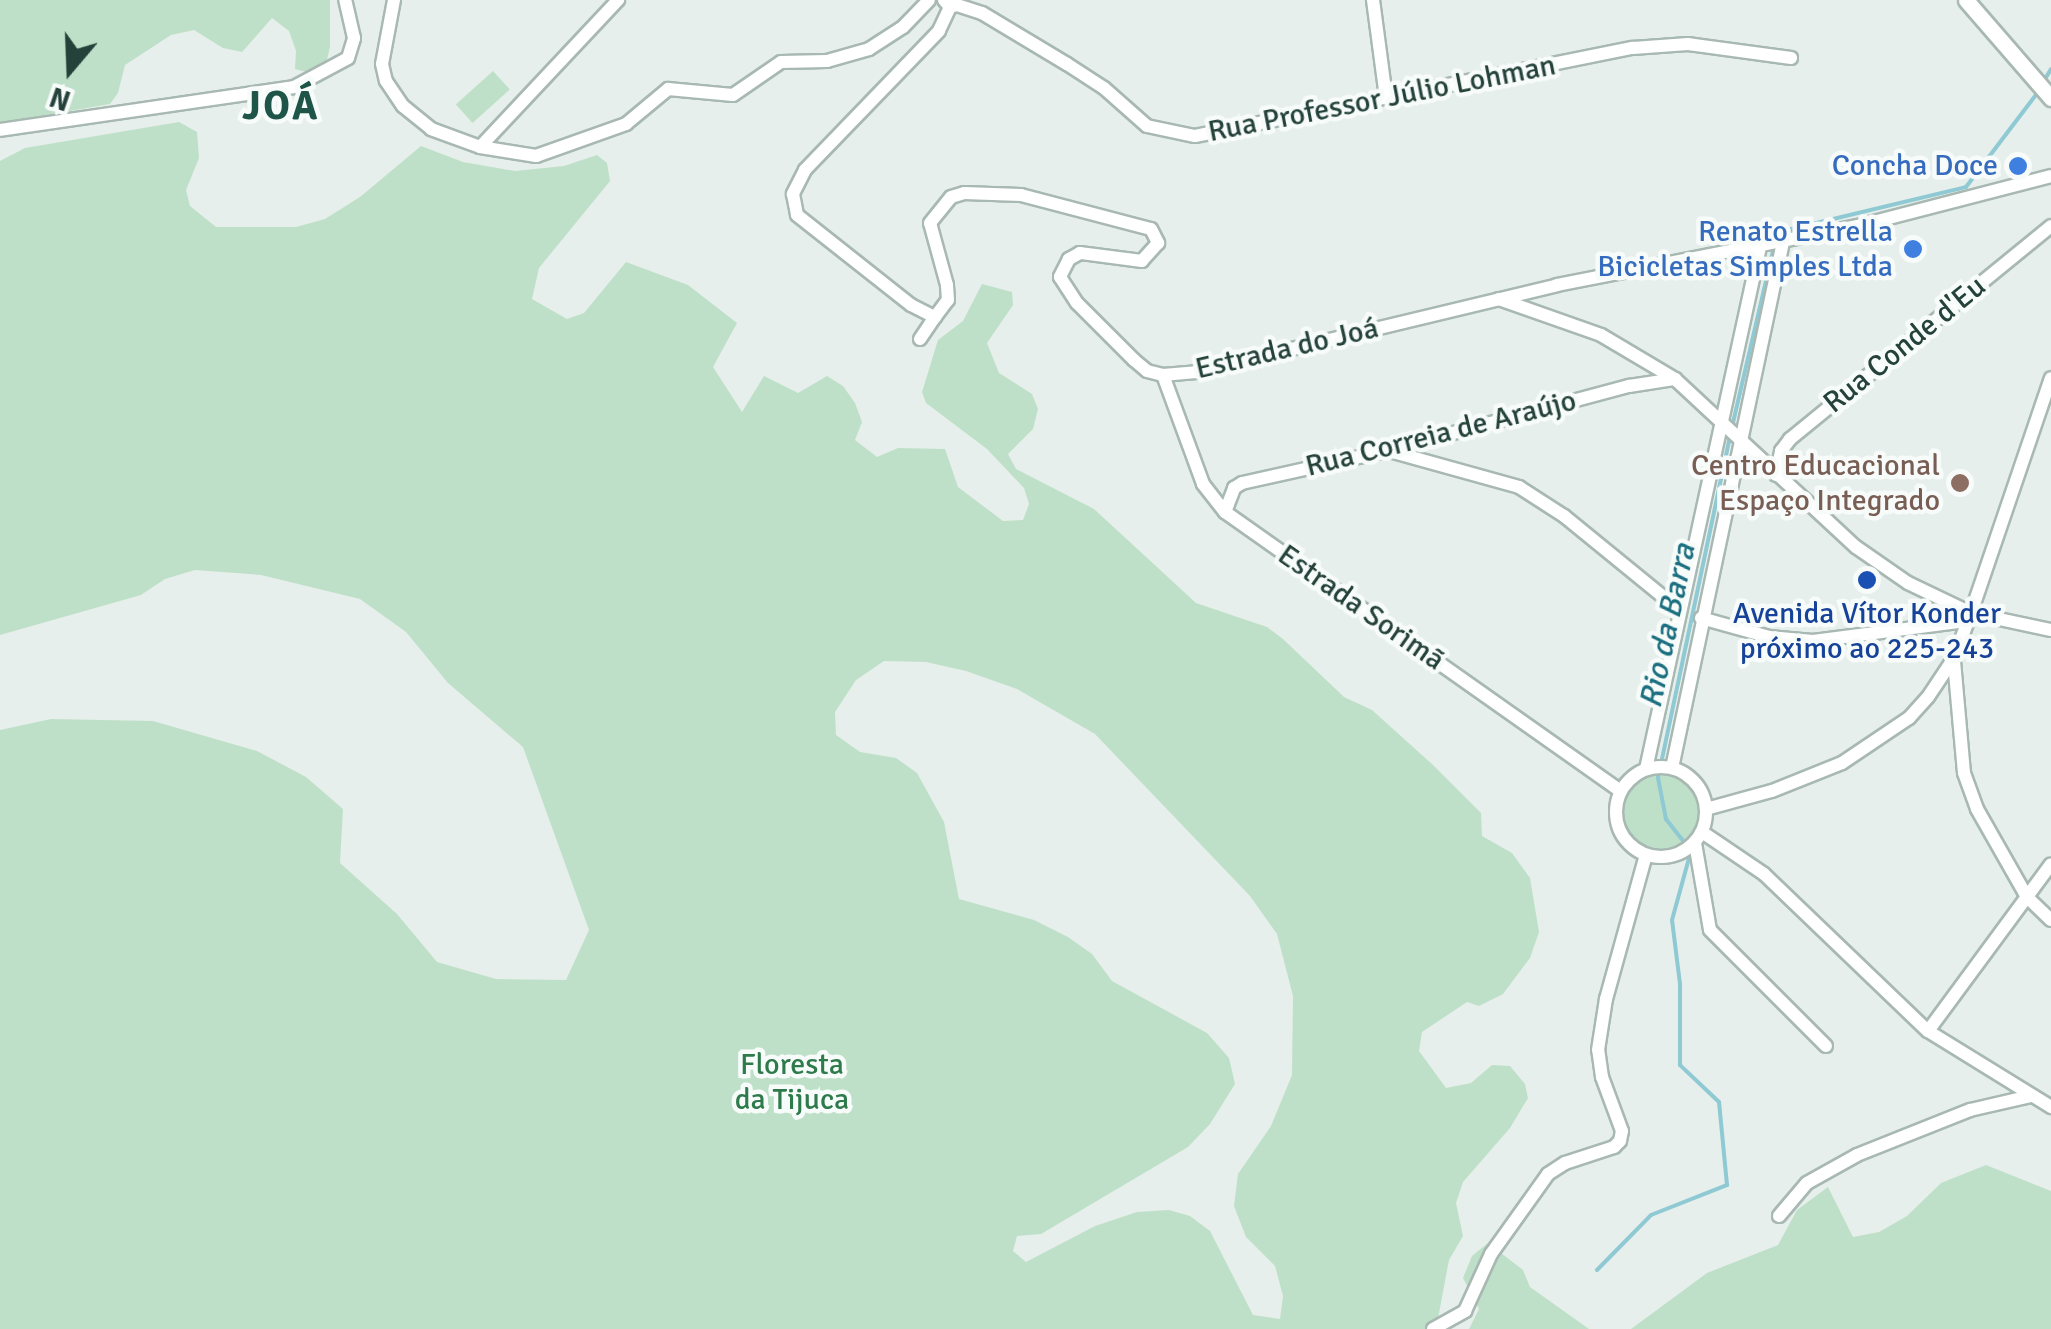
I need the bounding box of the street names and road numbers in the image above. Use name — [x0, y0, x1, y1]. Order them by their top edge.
street label: Rua Professor Júlio Lohman — [1205, 48, 1559, 150]
street label: Rua Conde d'Eu — [1817, 269, 1993, 421]
street label: Estrada do Joá — [1192, 310, 1382, 388]
street label: Rua Correia de Araújo — [1302, 383, 1580, 485]
street label: Estrada Sorimã — [1271, 537, 1451, 679]

